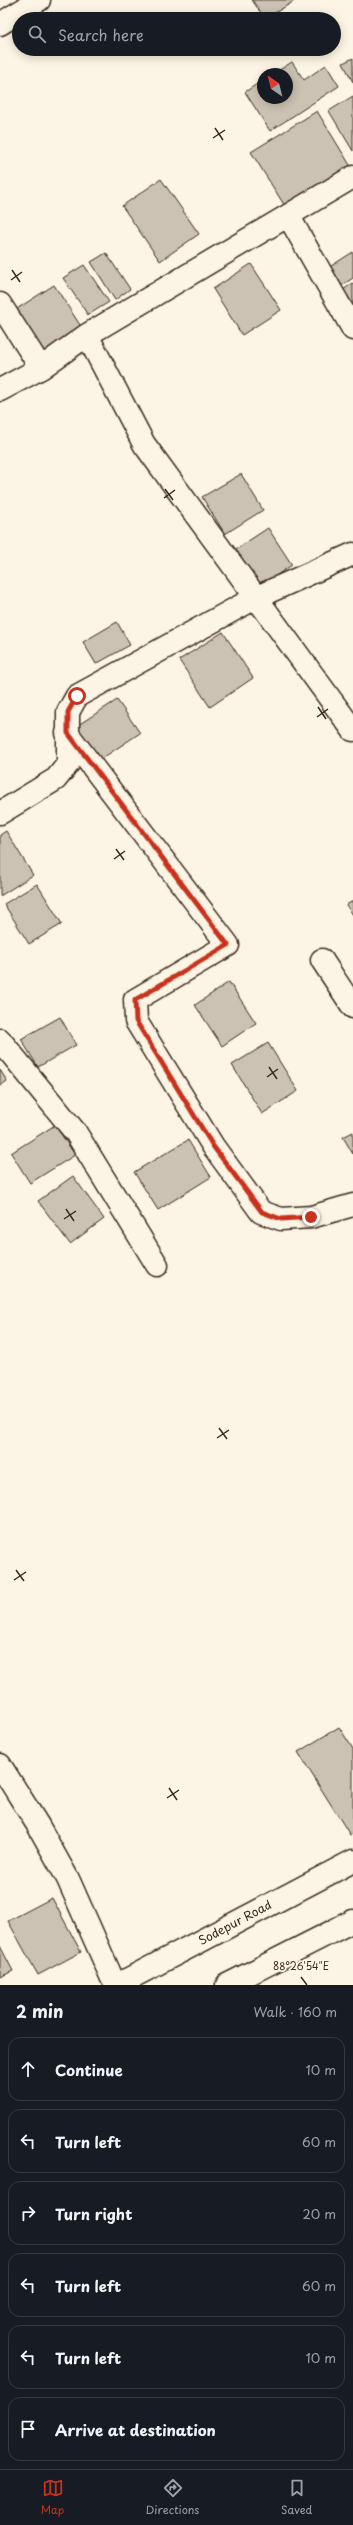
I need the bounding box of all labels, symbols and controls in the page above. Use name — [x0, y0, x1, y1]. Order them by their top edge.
search box — [12, 12, 341, 56]
icon: search — [26, 23, 48, 45]
text: Search here — [58, 23, 144, 46]
north arrow — [257, 68, 293, 104]
route start — [68, 687, 86, 705]
route end — [302, 1208, 320, 1226]
street label: Sodepur Road — [195, 1895, 274, 1949]
text: 88°26'54"E — [273, 1958, 329, 1973]
text: 2 min — [16, 1998, 63, 2024]
text: Walk · 160 m — [254, 2002, 337, 2021]
icon: ahead — [17, 2058, 39, 2080]
text: Continue — [55, 2058, 123, 2081]
text: 10 m — [306, 2060, 336, 2079]
icon: left — [17, 2130, 39, 2152]
text: Turn left — [55, 2130, 121, 2153]
text: 60 m — [302, 2132, 336, 2151]
icon: right — [17, 2202, 39, 2224]
text: Turn right — [55, 2202, 132, 2225]
text: 20 m — [302, 2204, 336, 2223]
icon: left — [17, 2274, 39, 2296]
text: Turn left — [55, 2274, 121, 2297]
text: 60 m — [302, 2276, 336, 2295]
icon: left — [17, 2346, 39, 2368]
text: Turn left — [55, 2346, 121, 2369]
text: 10 m — [306, 2348, 336, 2367]
icon: arrive — [17, 2418, 39, 2440]
text: Arrive at destination — [55, 2418, 216, 2441]
tab: Map — [41, 2477, 64, 2518]
tab: Directions — [146, 2477, 199, 2518]
tab: Saved — [281, 2477, 312, 2518]

